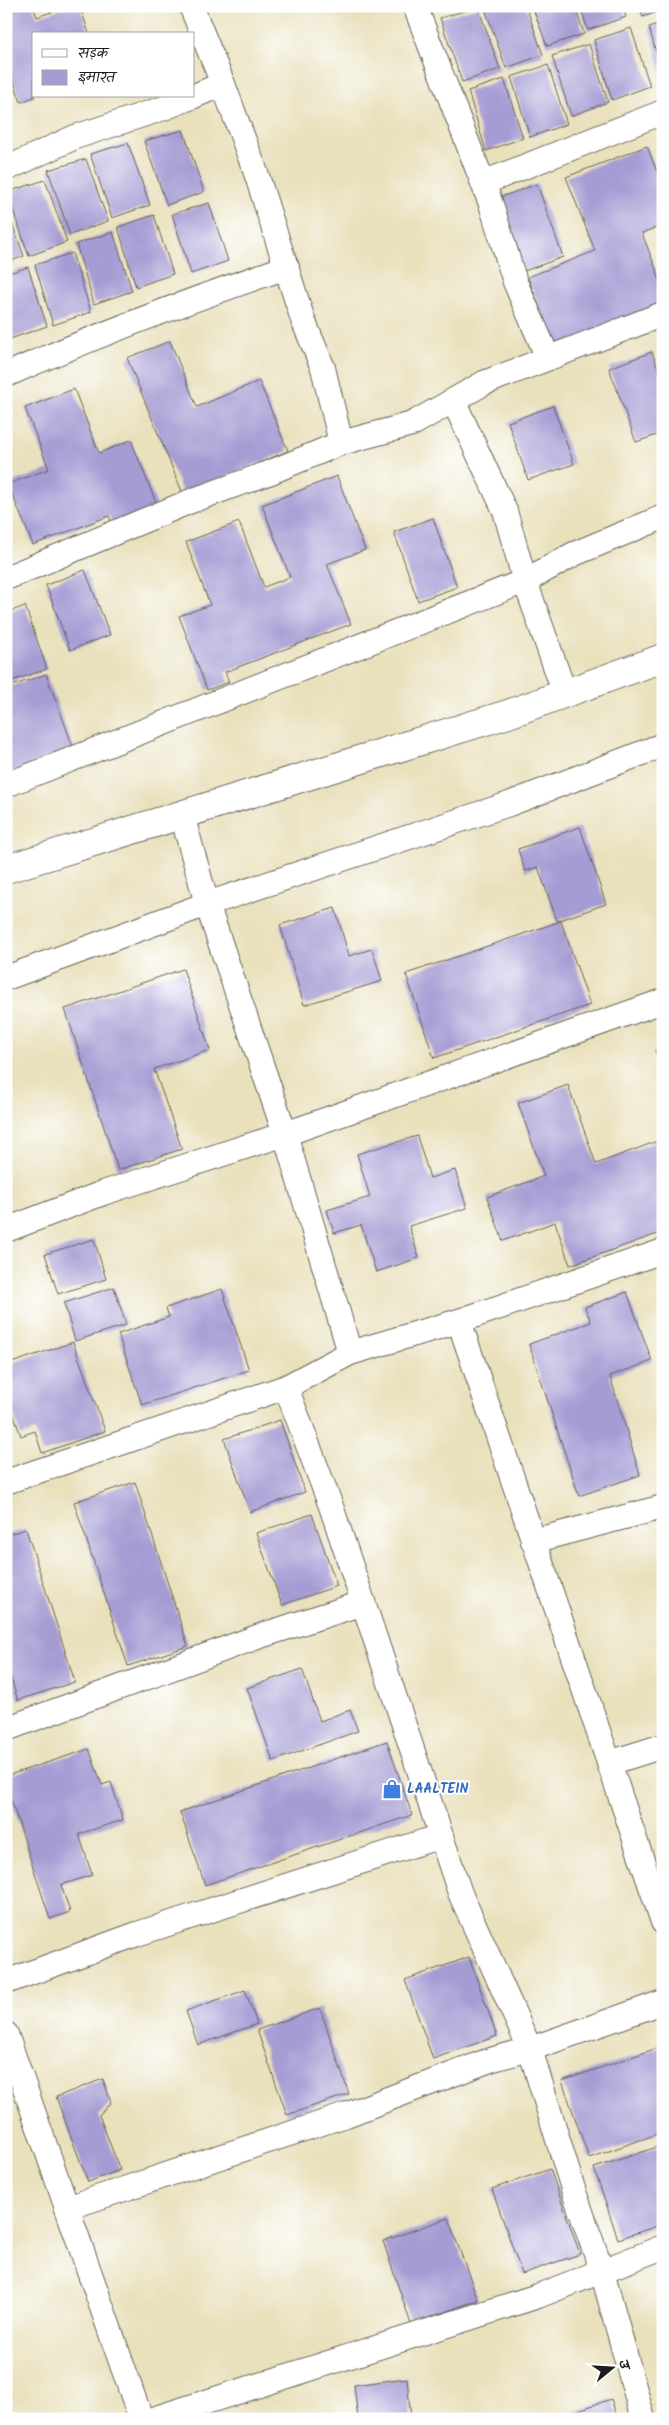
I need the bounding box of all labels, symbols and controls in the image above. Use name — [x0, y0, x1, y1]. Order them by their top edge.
legend — [32, 32, 195, 98]
text: सड़क — [78, 42, 110, 66]
text: इमारत — [78, 66, 118, 90]
shop icon: LAALTEIN — [381, 1778, 403, 1800]
place label: LAALTEIN — [407, 1778, 469, 1800]
north arrow — [586, 2342, 636, 2392]
text: उ — [612, 2357, 636, 2375]

